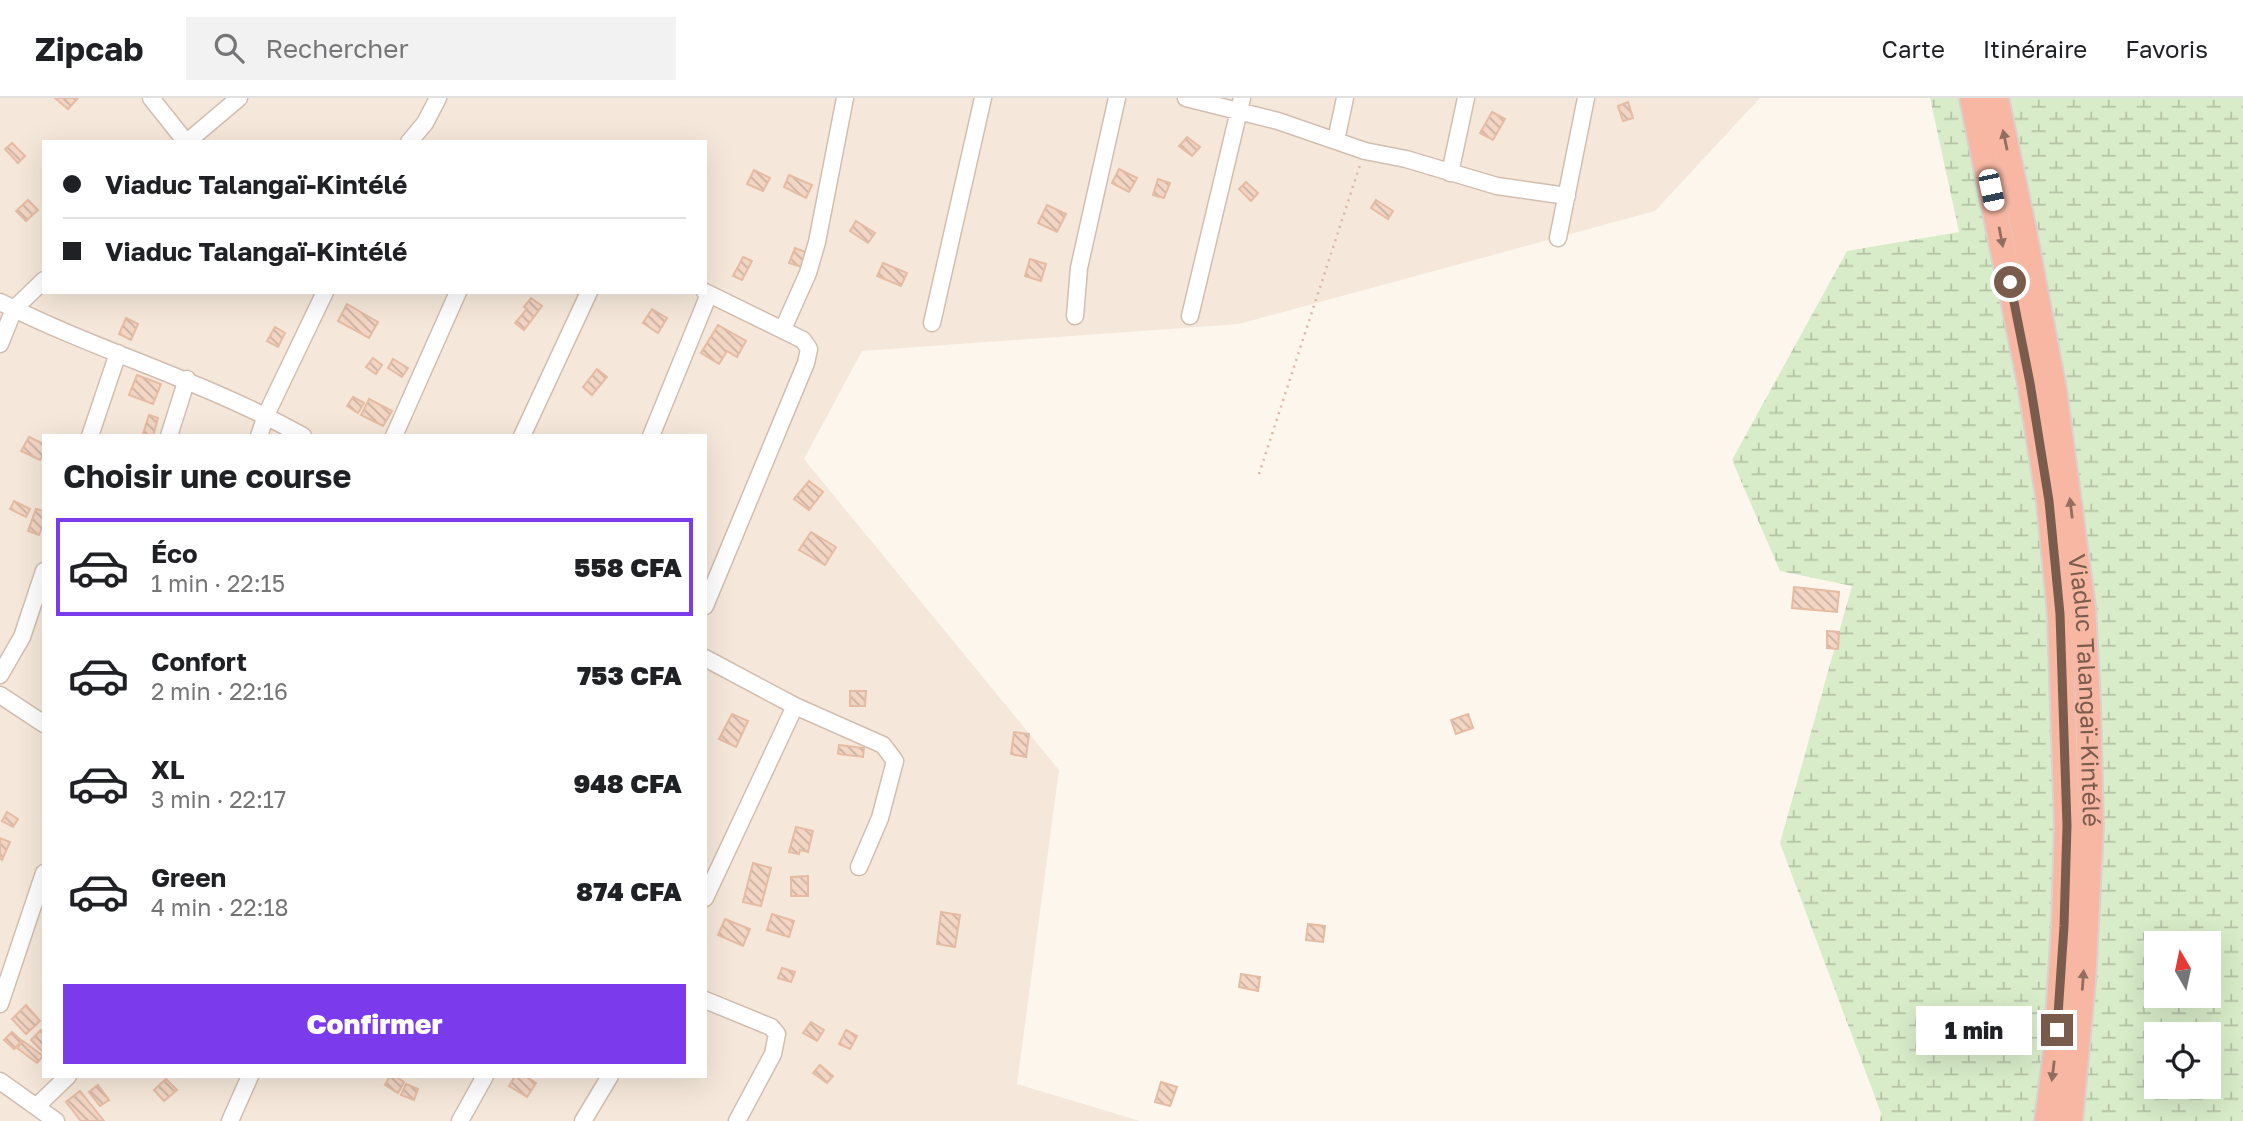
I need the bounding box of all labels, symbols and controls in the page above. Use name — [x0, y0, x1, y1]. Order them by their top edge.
search box — [186, 17, 676, 80]
text: Zipcab — [35, 29, 144, 68]
icon: search — [210, 29, 248, 67]
text: Rechercher — [266, 33, 409, 64]
text: Carte — [1882, 34, 1945, 63]
text: Itinéraire — [1983, 34, 2087, 63]
text: Favoris — [2125, 34, 2208, 63]
one-way arrow — [1999, 129, 2010, 151]
car — [1977, 167, 2006, 213]
text: Viaduc Talangaï-Kintélé — [105, 169, 407, 200]
one-way arrow — [1995, 226, 2006, 248]
text: Viaduc Talangaï-Kintélé — [105, 236, 407, 267]
route start — [1994, 266, 2026, 298]
text: Choisir une course — [63, 457, 351, 495]
one-way arrow — [2065, 497, 2076, 519]
icon: car — [67, 536, 130, 599]
text: Éco — [151, 538, 198, 569]
text: 558 CFA — [574, 552, 682, 583]
street label: Viaduc Talangaï-Kintélé — [2063, 552, 2107, 827]
text: 1 min · 22:15 — [151, 569, 285, 597]
icon: car — [67, 644, 130, 707]
text: Confort — [151, 646, 247, 677]
text: 753 CFA — [577, 660, 682, 691]
text: 2 min · 22:16 — [151, 677, 288, 705]
icon: car — [67, 752, 130, 815]
text: XL — [151, 754, 185, 785]
text: 948 CFA — [573, 768, 682, 799]
text: 3 min · 22:17 — [151, 785, 286, 813]
icon: car — [67, 860, 130, 923]
text: Green — [151, 862, 226, 893]
text: 874 CFA — [576, 876, 682, 907]
text: 4 min · 22:18 — [151, 893, 289, 921]
north arrow — [2144, 931, 2221, 1008]
map controls — [2144, 931, 2221, 1099]
one-way arrow — [2078, 969, 2089, 991]
button: Confirmer — [63, 984, 686, 1064]
callout: 1 min — [1917, 1006, 2032, 1054]
route end — [2041, 1014, 2073, 1046]
text: 1 min — [1945, 1016, 2003, 1044]
button: locate — [2144, 1022, 2221, 1099]
one-way arrow — [2048, 1060, 2059, 1082]

